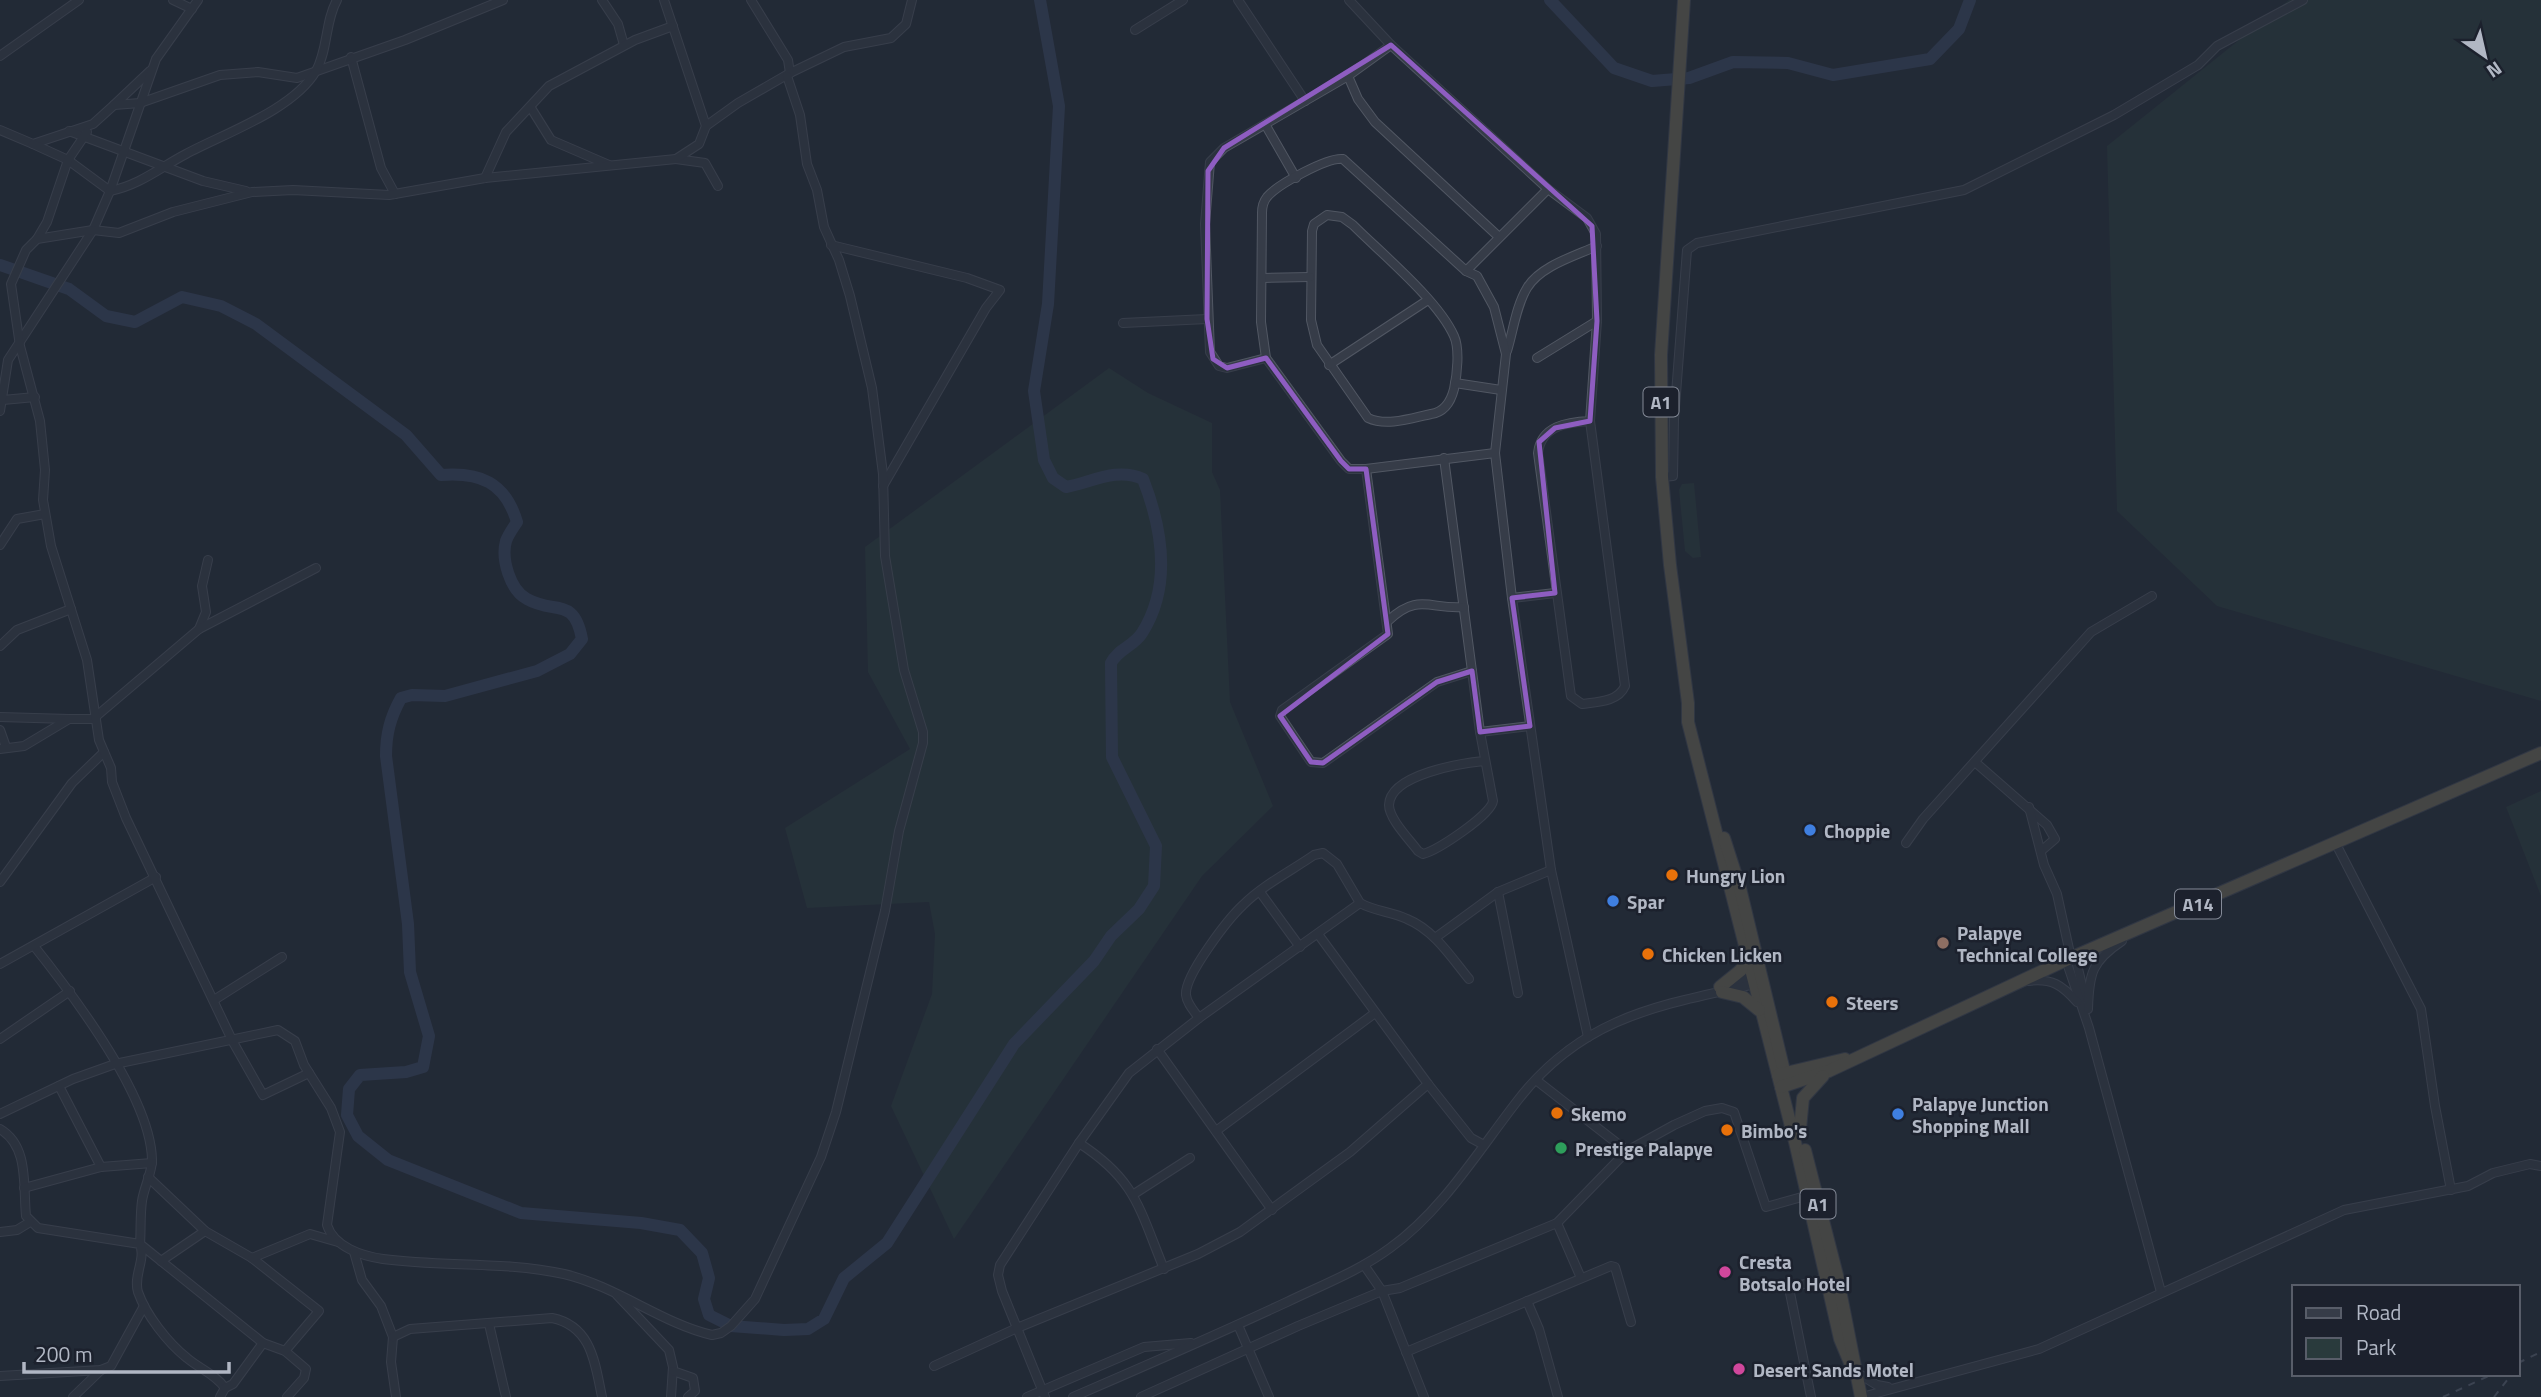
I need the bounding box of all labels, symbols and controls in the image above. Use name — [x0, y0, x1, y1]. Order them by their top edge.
north arrow — [2450, 21, 2520, 91]
text: N — [2481, 55, 2508, 86]
road number: A1 — [1644, 388, 1678, 416]
place label: Choppie — [1824, 816, 1891, 845]
marker: Choppie — [1802, 822, 1818, 838]
place label: Hungry Lion — [1686, 861, 1785, 890]
marker: Hungry Lion — [1664, 867, 1680, 883]
place label: Spar — [1627, 887, 1664, 916]
road number: A14 — [2175, 890, 2221, 918]
marker: Spar — [1605, 893, 1621, 909]
place label: Palapye Technical College — [1957, 918, 2098, 969]
marker: Palapye Technical College — [1935, 935, 1951, 951]
place label: Chicken Licken — [1662, 940, 1782, 969]
marker: Chicken Licken — [1640, 946, 1656, 962]
place label: Steers — [1846, 988, 1899, 1017]
marker: Steers — [1824, 994, 1840, 1010]
place label: Palapye Junction Shopping Mall — [1912, 1089, 2049, 1140]
place label: Skemo — [1571, 1099, 1627, 1128]
marker: Skemo — [1549, 1105, 1565, 1121]
marker: Palapye Junction Shopping Mall — [1890, 1106, 1906, 1122]
place label: Bimbo's — [1741, 1116, 1807, 1145]
marker: Bimbo's — [1719, 1122, 1735, 1138]
place label: Prestige Palapye — [1575, 1134, 1713, 1163]
marker: Prestige Palapye — [1553, 1140, 1569, 1156]
road number: A1 — [1800, 1190, 1836, 1218]
place label: Cresta Botsalo Hotel — [1739, 1247, 1850, 1298]
marker: Cresta Botsalo Hotel — [1717, 1264, 1733, 1280]
legend — [2292, 1285, 2520, 1376]
text: Road — [2356, 1296, 2401, 1328]
scale bar — [24, 1330, 229, 1374]
text: Park — [2356, 1331, 2396, 1363]
text: 200 m — [35, 1338, 92, 1370]
place label: Desert Sands Motel — [1753, 1355, 1914, 1384]
marker: Desert Sands Motel — [1731, 1361, 1747, 1377]

